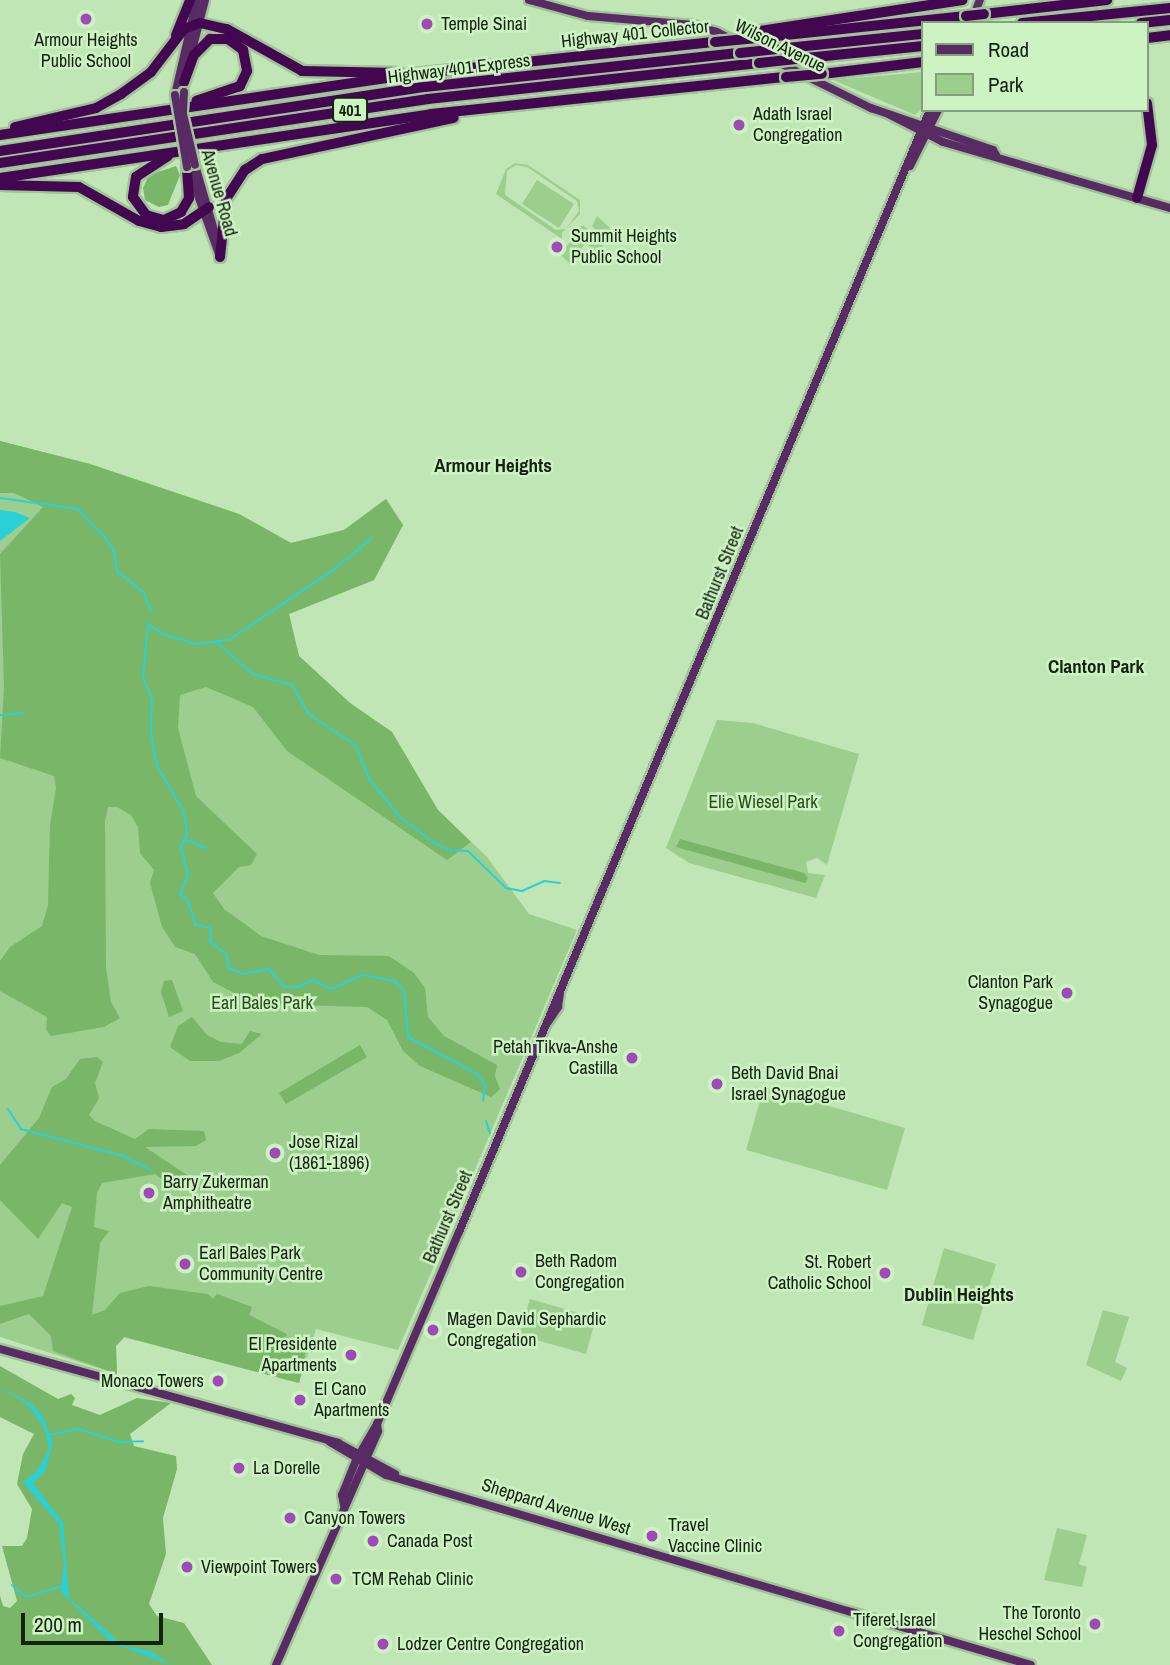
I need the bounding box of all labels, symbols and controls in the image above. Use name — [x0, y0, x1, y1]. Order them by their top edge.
marker: Armour Heights Public School — [78, 11, 94, 27]
place label: Temple Sinai — [441, 13, 527, 35]
street label: Highway 401 Collector — [560, 15, 710, 53]
street label: Wilson Avenue — [731, 15, 829, 77]
marker: Temple Sinai — [419, 16, 435, 32]
legend — [922, 21, 1149, 112]
place label: Armour Heights Public School — [34, 30, 138, 72]
text: Road — [988, 35, 1029, 64]
street label: Highway 401 Express — [386, 50, 532, 88]
text: Park — [988, 70, 1023, 99]
road number: 401 — [331, 97, 369, 122]
place label: Adath Israel Congregation — [753, 104, 842, 146]
marker: Adath Israel Congregation — [731, 117, 747, 133]
street label: Avenue Road — [196, 147, 242, 239]
place label: Summit Heights Public School — [571, 226, 677, 268]
marker: Summit Heights Public School — [549, 239, 565, 255]
district label: Armour Heights — [434, 455, 552, 477]
street label: Bathurst Street — [692, 523, 748, 623]
district label: Clanton Park — [1048, 656, 1144, 678]
park label: Elie Wiesel Park — [708, 791, 818, 813]
place label: Clanton Park Synagogue — [968, 972, 1053, 1014]
marker: Clanton Park Synagogue — [1059, 985, 1075, 1001]
park label: Earl Bales Park — [211, 992, 313, 1014]
place label: Petah Tikva-Anshe Castilla — [493, 1037, 618, 1080]
marker: Petah Tikva-Anshe Castilla — [624, 1050, 640, 1066]
place label: Beth David Bnai Israel Synagogue — [731, 1063, 846, 1106]
marker: Beth David Bnai Israel Synagogue — [709, 1076, 725, 1092]
place label: Jose Rizal (1861-1896) — [289, 1132, 369, 1174]
marker: Jose Rizal (1861-1896) — [267, 1145, 283, 1161]
street label: Bathurst Street — [419, 1167, 477, 1267]
place label: Barry Zukerman Amphitheatre — [163, 1172, 269, 1214]
marker: Barry Zukerman Amphitheatre — [141, 1185, 157, 1201]
place label: Earl Bales Park Community Centre — [199, 1243, 323, 1286]
place label: Beth Radom Congregation — [535, 1251, 624, 1294]
place label: St. Robert Catholic School — [768, 1252, 871, 1294]
marker: Earl Bales Park Community Centre — [177, 1256, 193, 1272]
marker: Beth Radom Congregation — [513, 1264, 529, 1280]
marker: St. Robert Catholic School — [877, 1265, 893, 1281]
district label: Dublin Heights — [904, 1284, 1014, 1306]
place label: Magen David Sephardic Congregation — [447, 1309, 606, 1352]
marker: Magen David Sephardic Congregation — [425, 1322, 441, 1338]
place label: El Presidente Apartments — [248, 1334, 337, 1376]
marker: El Presidente Apartments — [343, 1347, 359, 1363]
place label: Monaco Towers — [101, 1370, 204, 1392]
marker: Monaco Towers — [210, 1373, 226, 1389]
place label: El Cano Apartments — [314, 1379, 389, 1422]
marker: El Cano Apartments — [292, 1392, 308, 1408]
place label: La Dorelle — [253, 1457, 320, 1479]
marker: La Dorelle — [231, 1460, 247, 1476]
street label: Sheppard Avenue West — [479, 1474, 633, 1540]
place label: Canyon Towers — [304, 1507, 406, 1529]
marker: Canyon Towers — [282, 1510, 298, 1526]
place label: Travel Vaccine Clinic — [668, 1515, 762, 1558]
marker: Travel Vaccine Clinic — [642, 1526, 662, 1546]
place label: Canada Post — [387, 1530, 472, 1552]
marker: Canada Post — [365, 1533, 381, 1549]
place label: Viewpoint Towers — [201, 1556, 317, 1578]
marker: Viewpoint Towers — [179, 1559, 195, 1575]
place label: TCM Rehab Clinic — [352, 1568, 473, 1590]
marker: TCM Rehab Clinic — [326, 1569, 346, 1589]
scale bar — [24, 1598, 166, 1642]
place label: The Toronto Heschel School — [978, 1603, 1081, 1646]
text: 200 m — [34, 1610, 82, 1639]
place label: Tiferet Israel Congregation — [853, 1610, 942, 1652]
marker: The Toronto Heschel School — [1087, 1616, 1103, 1632]
marker: Tiferet Israel Congregation — [831, 1623, 847, 1639]
place label: Lodzer Centre Congregation — [397, 1633, 584, 1655]
marker: Lodzer Centre Congregation — [375, 1636, 391, 1652]

